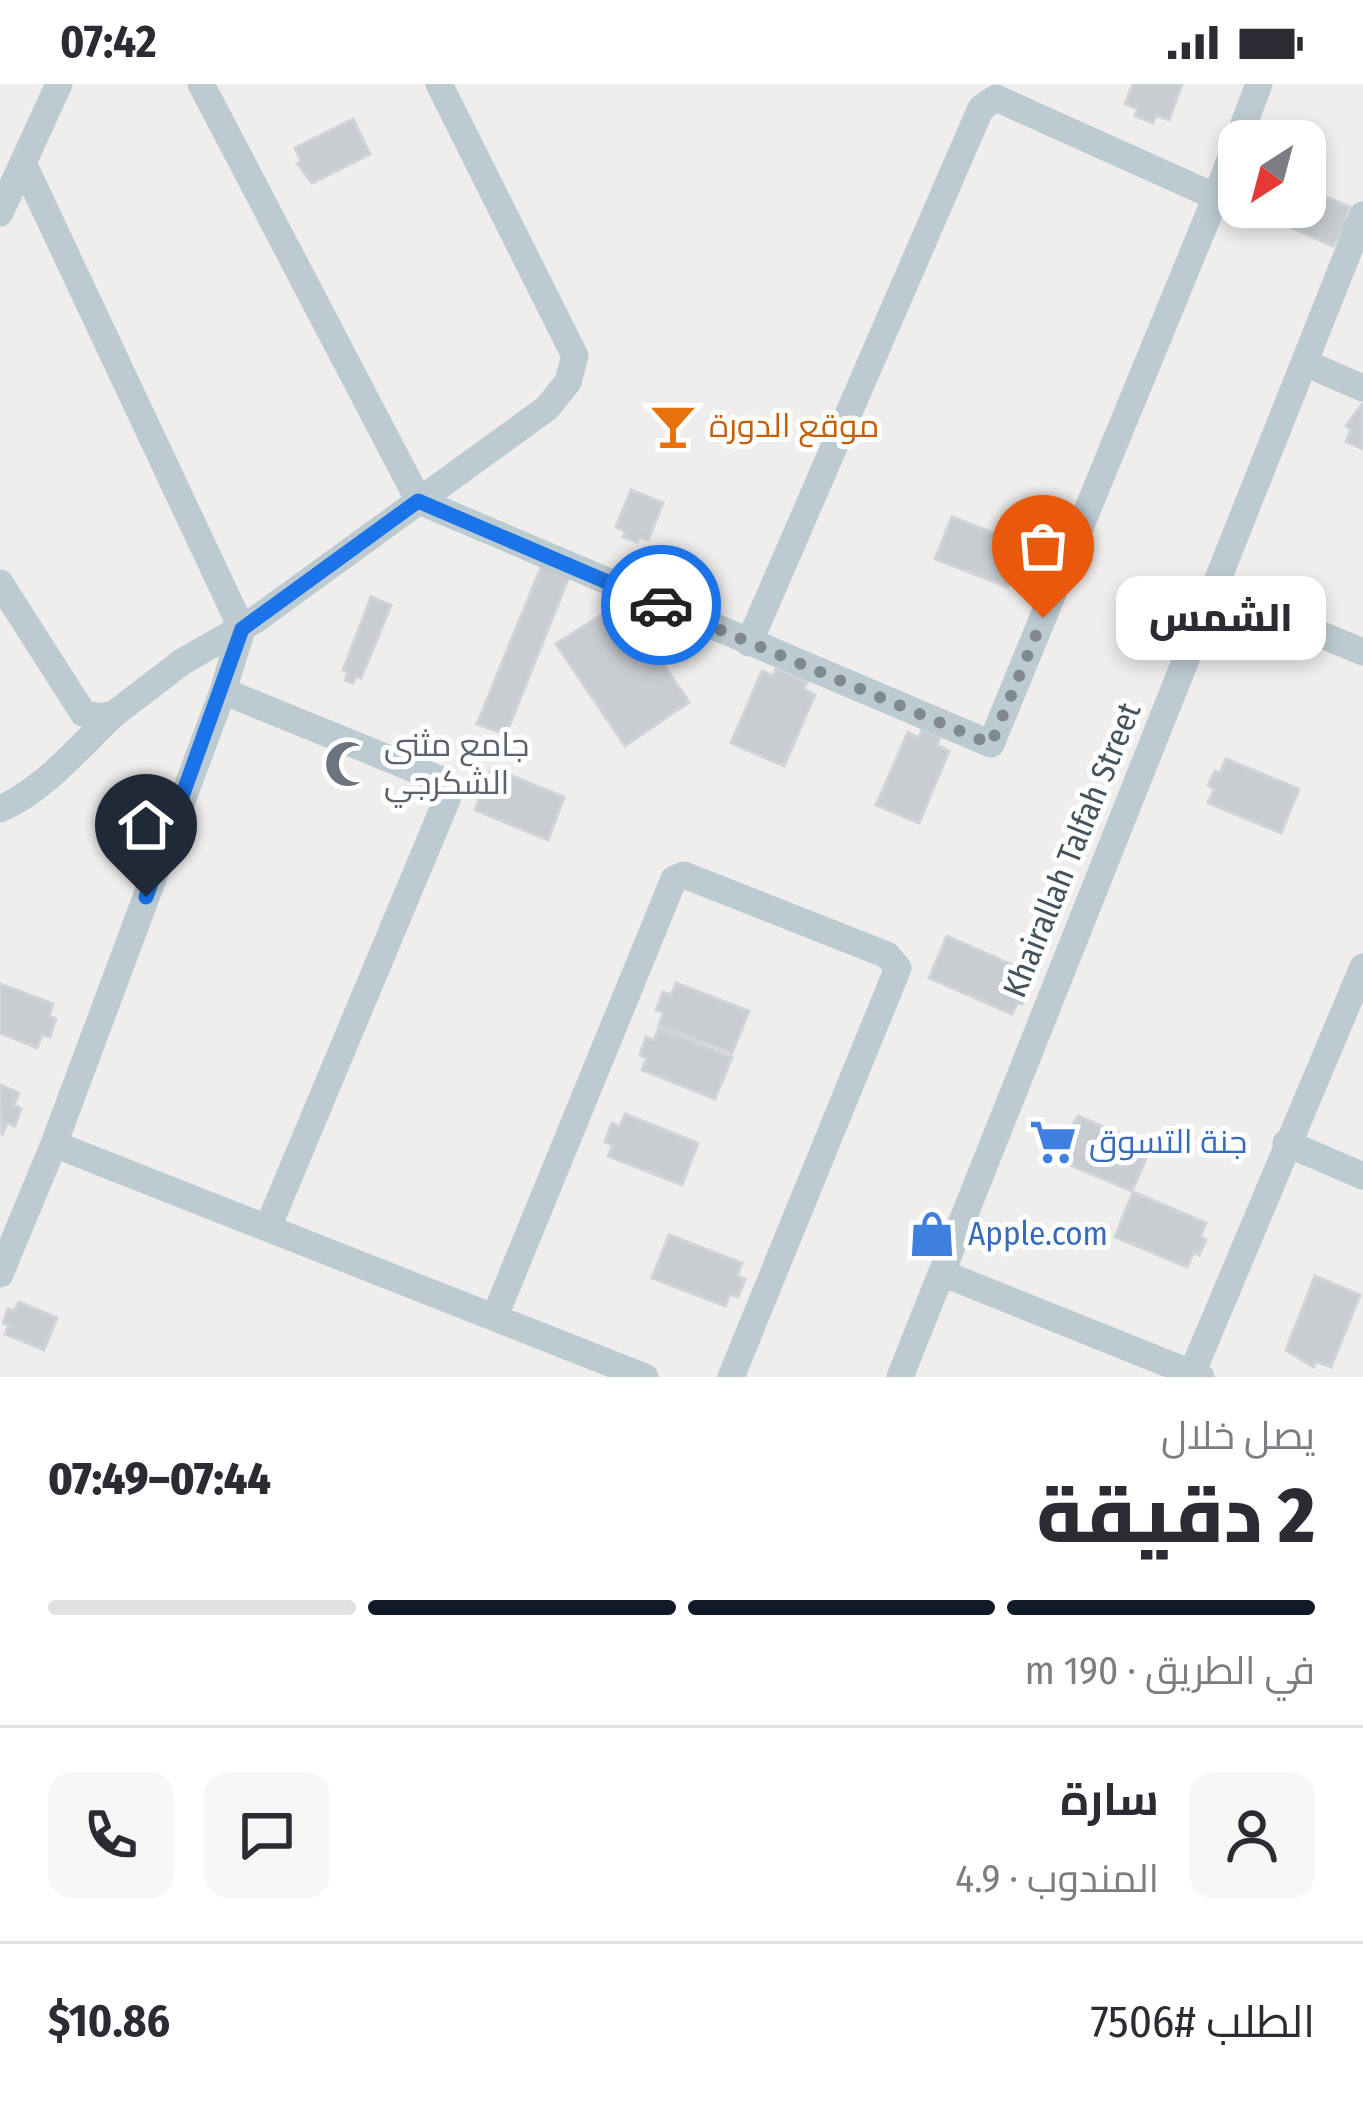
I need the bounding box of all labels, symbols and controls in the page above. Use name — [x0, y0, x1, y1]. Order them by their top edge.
text: 07:42 — [60, 15, 156, 69]
north arrow — [1218, 120, 1326, 228]
map controls — [1218, 120, 1326, 228]
bar icon: موقع الدورة — [648, 401, 698, 451]
place label: موقع الدورة — [709, 406, 879, 448]
pin — [992, 495, 1094, 618]
icon: bag — [1010, 513, 1076, 579]
courier — [601, 545, 721, 665]
icon: car — [628, 572, 694, 638]
callout: الشمس — [1115, 576, 1325, 660]
text: الشمس — [1149, 595, 1293, 641]
street label: Khairallah Talfah Street — [995, 697, 1149, 1003]
place label: جامع مثنى الشكرجي — [384, 725, 529, 808]
mosque icon: جامع مثنى الشكرجي — [323, 739, 373, 789]
pin — [95, 774, 197, 897]
icon: home — [113, 792, 179, 858]
supermarket icon: جنة التسوق — [1028, 1117, 1078, 1167]
place label: جنة التسوق — [1089, 1122, 1247, 1162]
shop icon: Apple.com — [907, 1209, 957, 1259]
place label: Apple.com — [968, 1214, 1108, 1254]
text: يصل خلال — [1161, 1413, 1315, 1459]
text: 07:44–07:49 — [48, 1452, 271, 1506]
text: 2 دقيقة — [1036, 1469, 1315, 1563]
text: في الطريق · 190 m — [1025, 1648, 1315, 1694]
button: phone — [48, 1772, 174, 1898]
button: chat — [204, 1772, 330, 1898]
button: person — [1189, 1772, 1315, 1898]
text: سارة — [1060, 1773, 1159, 1827]
text: المندوب · 4.9 — [955, 1856, 1159, 1902]
text: $10.86 — [48, 1994, 170, 2048]
text: الطلب #7506 — [1090, 1995, 1315, 2049]

